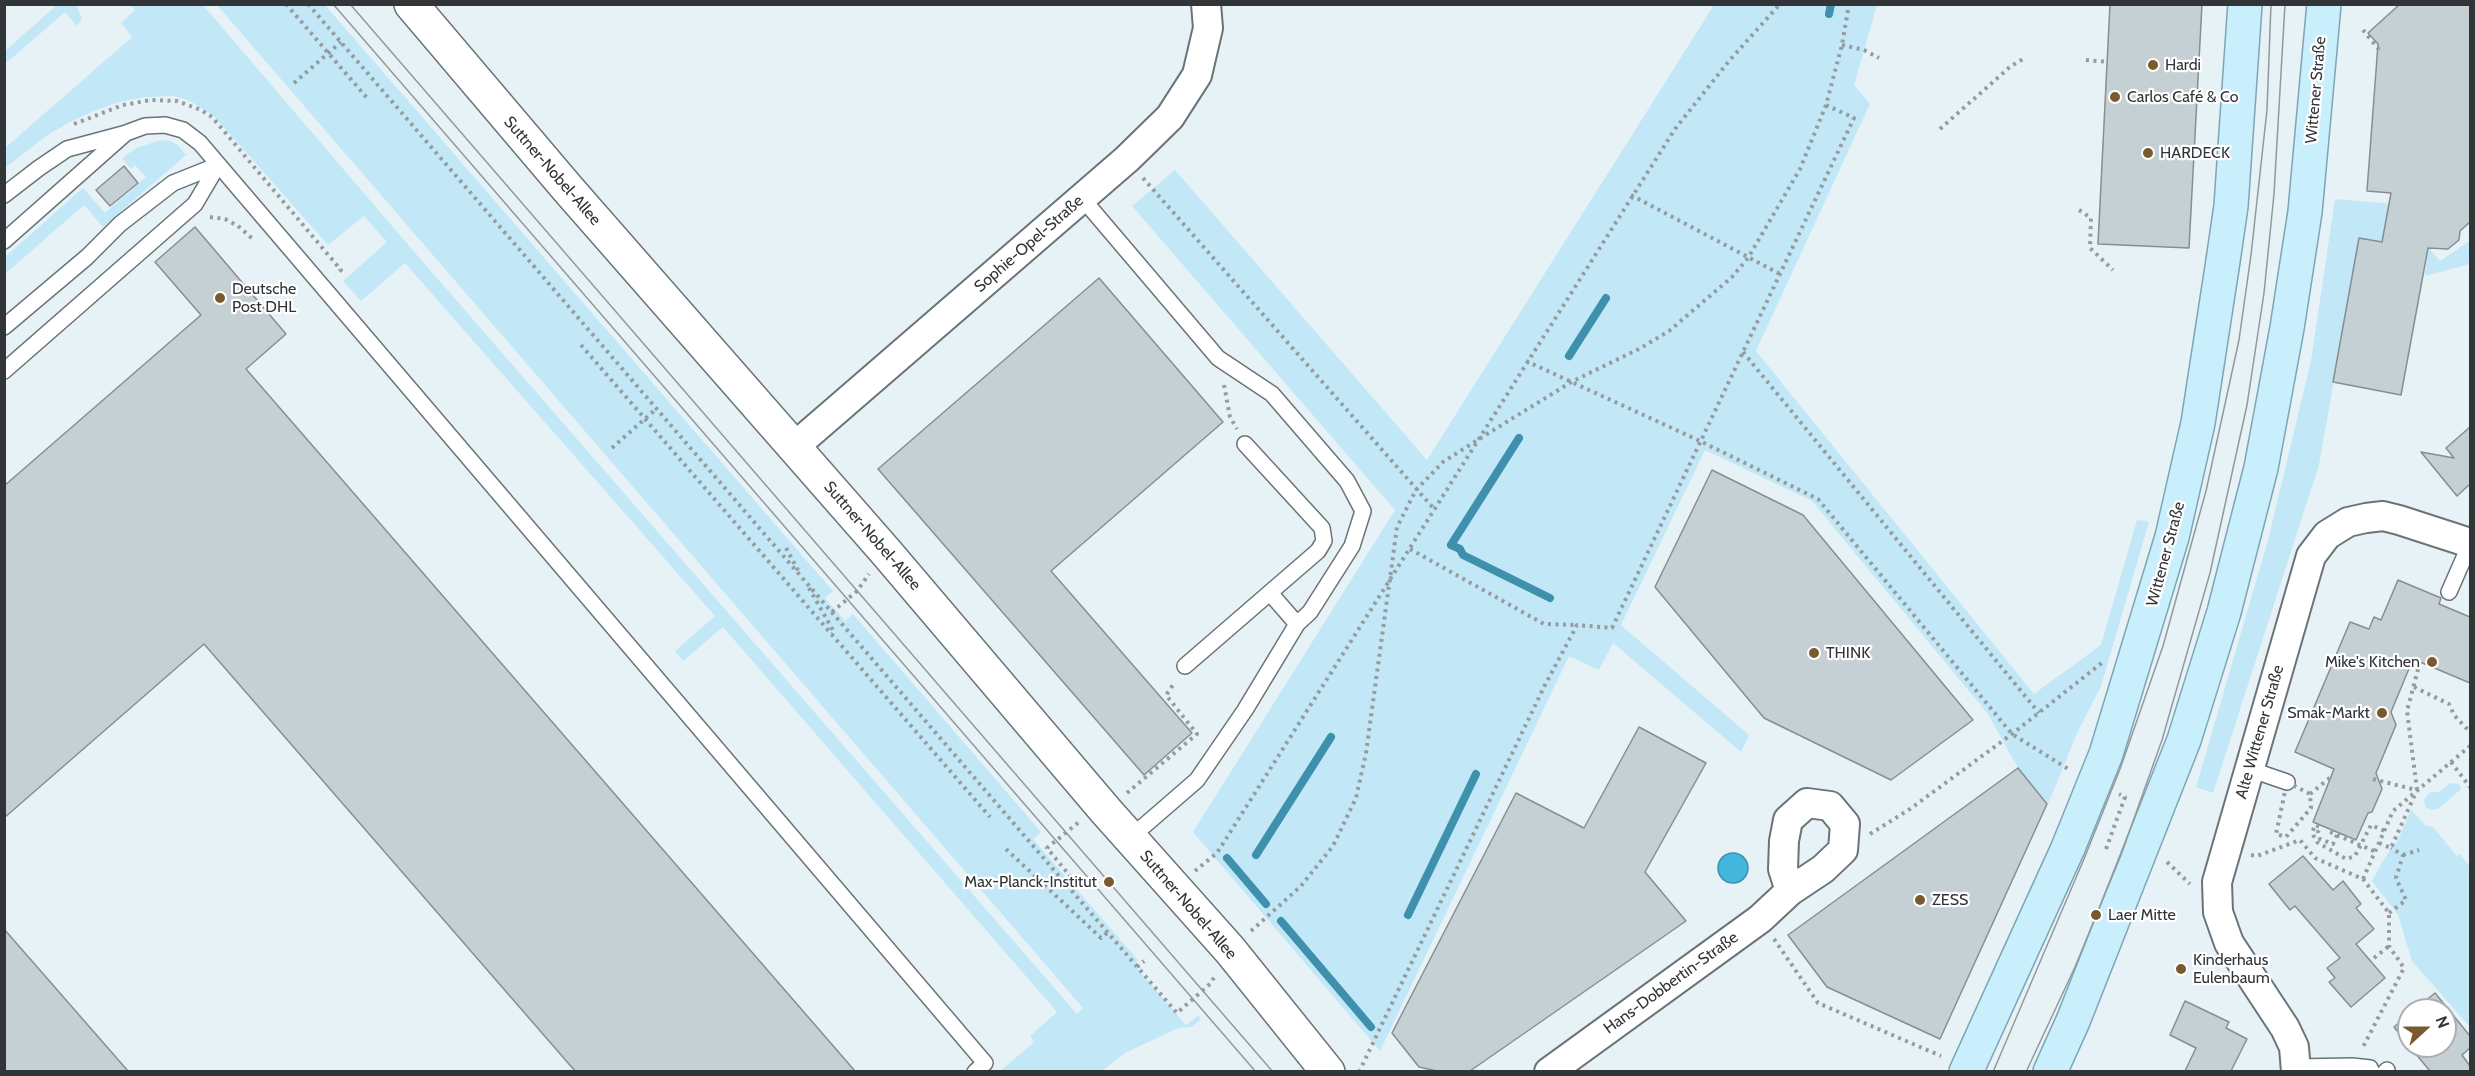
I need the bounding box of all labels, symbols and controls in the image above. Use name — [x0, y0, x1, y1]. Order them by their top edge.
street label: Wittener Straße — [2302, 36, 2330, 144]
place label: Hardi — [2165, 55, 2201, 75]
marker: Hardi — [2146, 58, 2160, 72]
place label: Carlos Café & Co — [2127, 87, 2239, 107]
marker: Carlos Café & Co — [2108, 90, 2122, 104]
street label: Suttner-Nobel-Allee — [499, 113, 605, 229]
place label: HARDECK — [2160, 143, 2230, 163]
marker: HARDECK — [2141, 146, 2155, 160]
street label: Sophie-Opel-Straße — [971, 191, 1087, 297]
place label: Deutsche Post DHL — [232, 279, 296, 317]
marker: Deutsche Post DHL — [213, 291, 227, 305]
street label: Suttner-Nobel-Allee — [819, 478, 925, 594]
street label: Wittener Straße — [2143, 500, 2189, 608]
place label: THINK — [1826, 643, 1870, 663]
marker: THINK — [1807, 646, 1821, 660]
place label: Mike's Kitchen — [2325, 652, 2420, 672]
marker: Mike's Kitchen — [2425, 655, 2439, 669]
street label: Alte Wittener Straße — [2232, 663, 2288, 801]
place label: Smak-Markt — [2287, 703, 2370, 723]
marker: Smak-Markt — [2375, 706, 2389, 720]
street label: Suttner-Nobel-Allee — [1135, 847, 1241, 963]
place label: Max-Planck-Institut — [964, 872, 1097, 892]
marker: Max-Planck-Institut — [1102, 875, 1116, 889]
place label: ZESS — [1932, 890, 1968, 910]
marker: ZESS — [1913, 893, 1927, 907]
place label: Laer Mitte — [2108, 905, 2176, 925]
marker: Laer Mitte — [2089, 908, 2103, 922]
street label: Hans-Dobbertin-Straße — [1600, 928, 1742, 1038]
place label: Kinderhaus Eulenbaum — [2193, 950, 2270, 988]
marker: Kinderhaus Eulenbaum — [2174, 962, 2188, 976]
north arrow — [2397, 998, 2457, 1058]
text: N — [2432, 1013, 2453, 1031]

